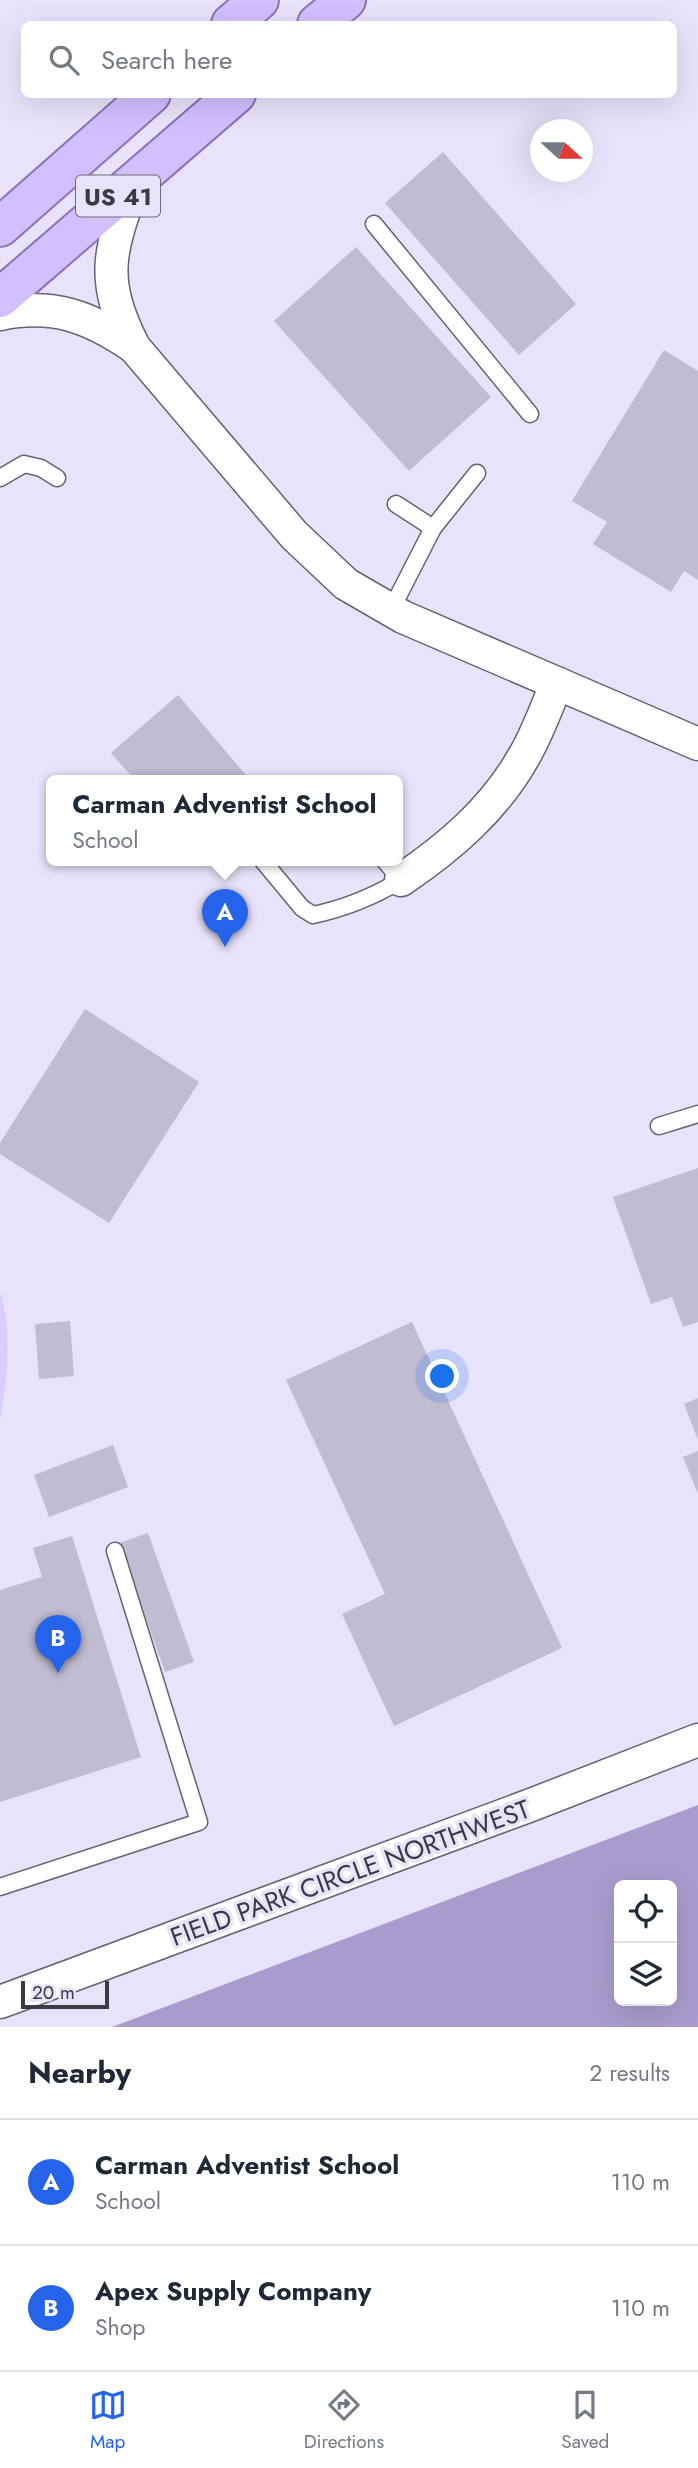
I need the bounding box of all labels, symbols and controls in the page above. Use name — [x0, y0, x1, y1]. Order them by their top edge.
search box — [21, 21, 677, 98]
icon: search — [45, 41, 83, 79]
text: Search here — [101, 41, 233, 79]
north arrow — [530, 119, 593, 182]
road number: US 41 — [76, 176, 160, 216]
popup — [46, 775, 403, 866]
text: Carman Adventist School — [72, 785, 377, 823]
text: School — [72, 823, 138, 857]
pin: A — [202, 889, 248, 947]
your location — [425, 1359, 459, 1393]
pin: B — [35, 1615, 81, 1673]
street label: FIELD PARK CIRCLE NORTHWEST — [165, 1790, 535, 1956]
map controls — [614, 1880, 677, 2006]
button: locate — [614, 1880, 677, 1943]
button: layers — [614, 1943, 677, 2006]
scale bar — [21, 1978, 108, 2010]
text: 20 m — [32, 1979, 75, 2006]
text: Nearby — [28, 2051, 131, 2094]
text: 2 results — [589, 2056, 670, 2090]
text: Carman Adventist School — [95, 2146, 399, 2184]
text: A — [43, 2165, 59, 2199]
text: 110 m — [611, 2165, 670, 2199]
text: School — [95, 2184, 161, 2218]
text: Apex Supply Company — [95, 2272, 371, 2310]
text: B — [43, 2291, 59, 2325]
text: 110 m — [611, 2291, 670, 2325]
text: Shop — [95, 2310, 145, 2344]
tab: Map — [89, 2386, 127, 2455]
tab: Directions — [304, 2386, 384, 2455]
tab: Saved — [561, 2386, 609, 2455]

